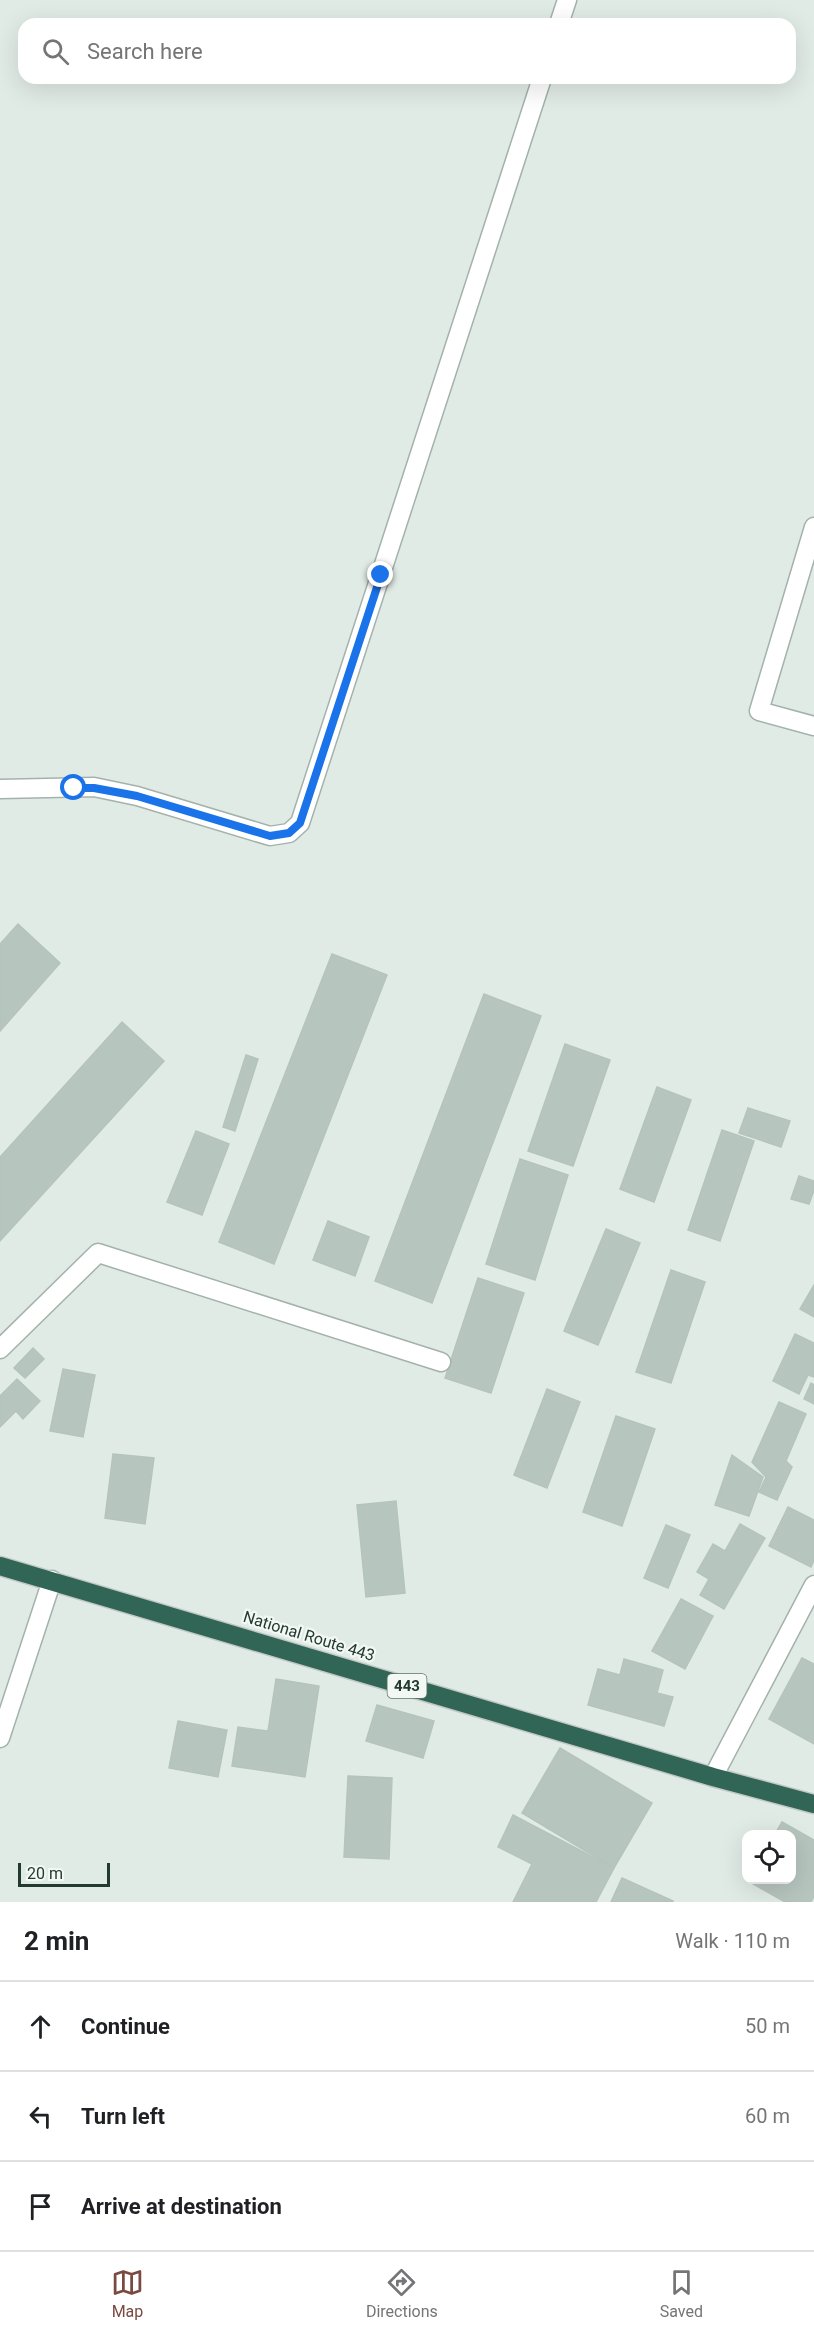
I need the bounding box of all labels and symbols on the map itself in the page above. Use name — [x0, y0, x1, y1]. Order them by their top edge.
route end — [367, 561, 393, 587]
route start — [60, 774, 86, 800]
street label: National Route 443 — [241, 1607, 377, 1665]
road number: 443 — [388, 1674, 426, 1698]
scale bar — [18, 1860, 110, 1888]

